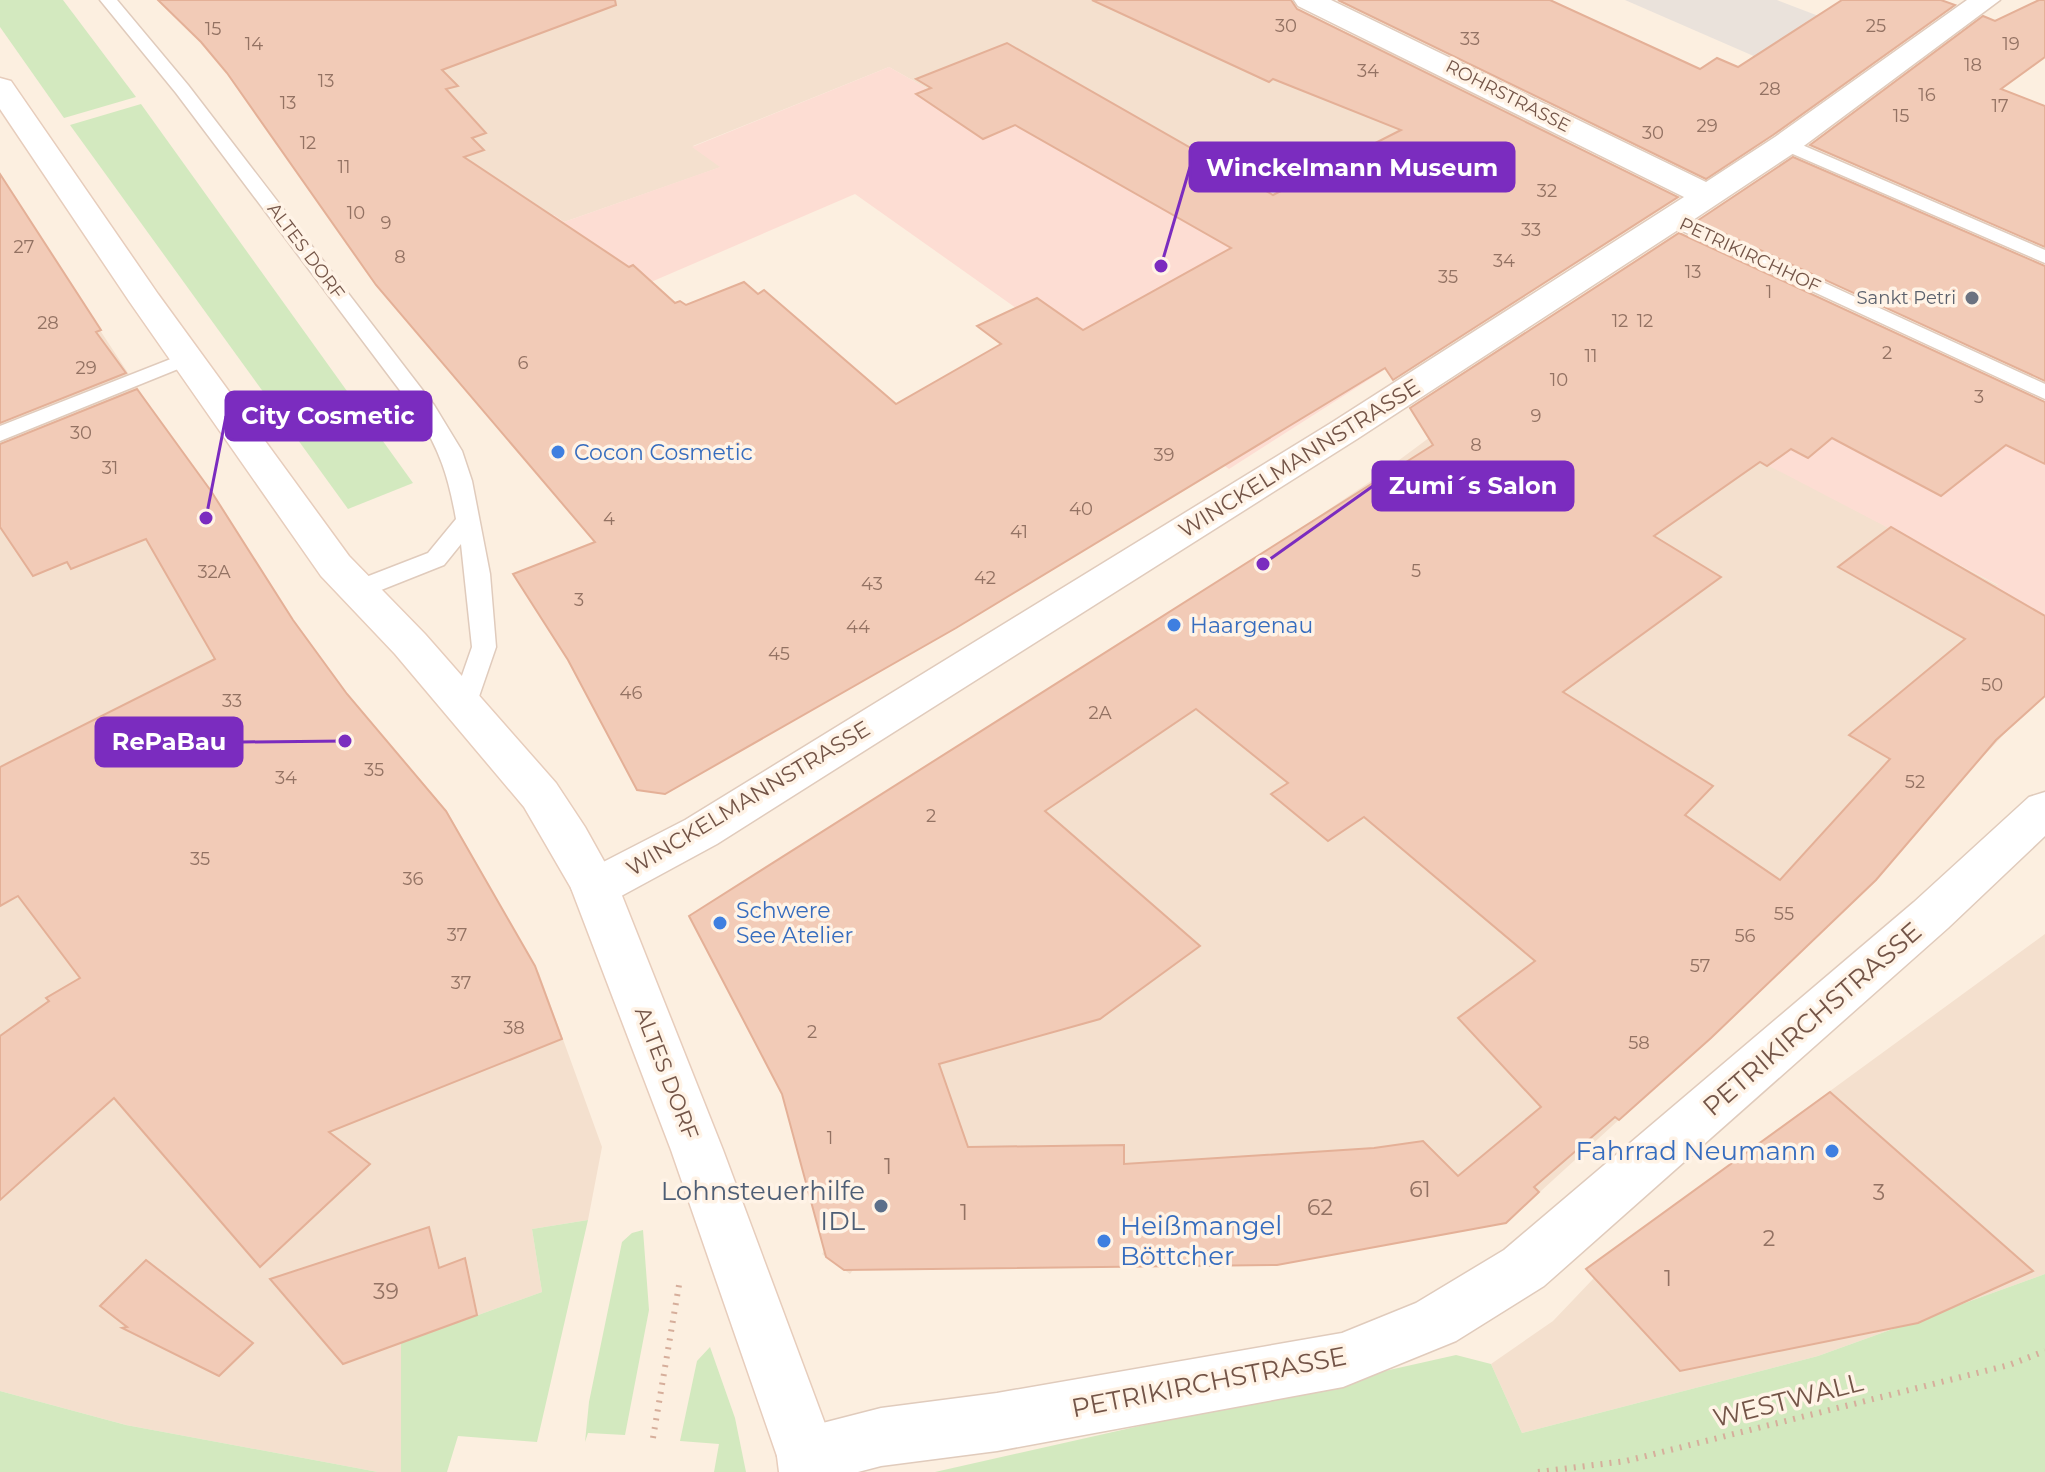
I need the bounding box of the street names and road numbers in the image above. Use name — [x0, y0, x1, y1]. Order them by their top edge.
street label: ROHRSTRASSE — [1442, 55, 1574, 137]
street label: ALTES DORF — [263, 199, 349, 303]
street label: PETRIKIRCHHOF — [1676, 213, 1824, 297]
street label: WINCKELMANNSTRASSE — [1174, 373, 1425, 544]
street label: WINCKELMANNSTRASSE — [622, 715, 875, 882]
street label: PETRIKIRCHSTRASSE — [1696, 915, 1928, 1123]
street label: ALTES DORF — [629, 1003, 704, 1143]
street label: PETRIKIRCHSTRASSE — [1069, 1340, 1349, 1424]
street label: WESTWALL — [1710, 1366, 1867, 1434]

